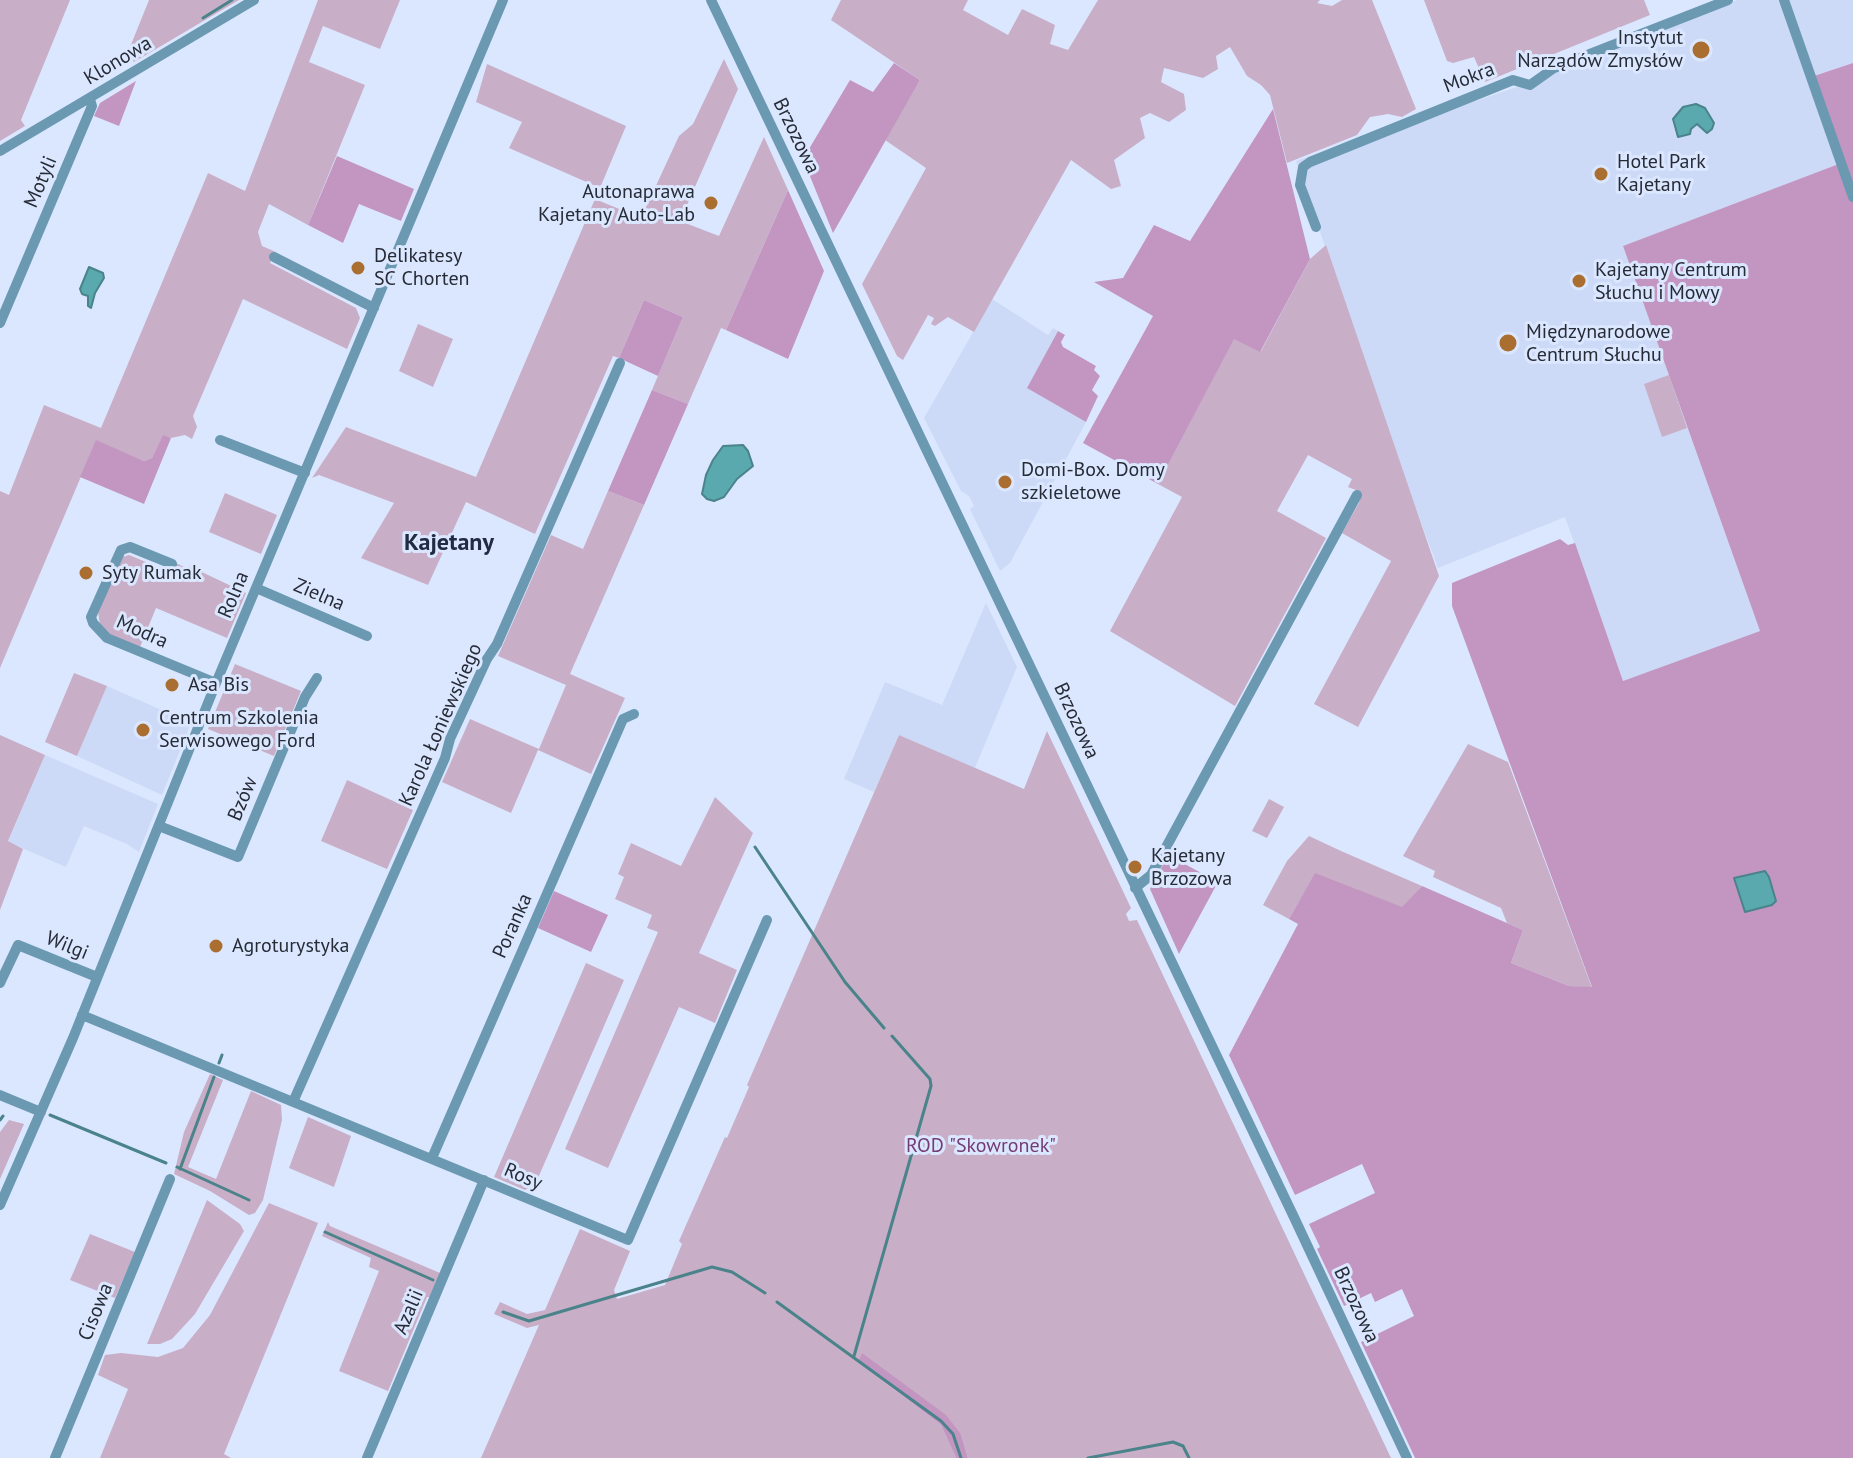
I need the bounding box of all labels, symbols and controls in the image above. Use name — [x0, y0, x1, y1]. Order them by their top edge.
place label: Instytut Narządów Zmysłów — [1517, 26, 1683, 73]
street label: Klonowa — [80, 31, 156, 91]
marker: Instytut Narządów Zmysłów — [1690, 39, 1712, 61]
street label: Mokra — [1440, 57, 1498, 99]
street label: Brzozowa — [767, 94, 825, 178]
place label: Hotel Park Kajetany — [1617, 150, 1706, 197]
street label: Motyli — [19, 153, 63, 211]
marker: Hotel Park Kajetany — [1592, 165, 1610, 183]
place label: Autonaprawa Kajetany Auto-Lab — [538, 180, 695, 227]
marker: Autonaprawa Kajetany Auto-Lab — [702, 194, 720, 212]
place label: Delikatesy SC Chorten — [374, 244, 470, 291]
place label: Kajetany Centrum Słuchu i Mowy — [1595, 258, 1747, 305]
marker: Delikatesy SC Chorten — [349, 259, 367, 277]
marker: Kajetany Centrum Słuchu i Mowy — [1570, 272, 1588, 290]
place label: Międzynarodowe Centrum Słuchu — [1526, 320, 1670, 367]
marker: Międzynarodowe Centrum Słuchu — [1497, 332, 1519, 354]
place label: Domi-Box. Domy szkieletowe — [1021, 458, 1165, 505]
marker: Domi-Box. Domy szkieletowe — [996, 473, 1014, 491]
district label: Kajetany — [404, 529, 494, 557]
place label: Syty Rumak — [102, 561, 202, 585]
marker: Syty Rumak — [77, 564, 95, 582]
street label: Rolna — [214, 568, 254, 622]
street label: Zielna — [290, 574, 348, 616]
street label: Modra — [112, 610, 172, 654]
street label: Karola Łoniewskiego — [394, 640, 488, 810]
place label: Asa Bis — [188, 673, 249, 697]
marker: Asa Bis — [163, 676, 181, 694]
street label: Brzozowa — [1048, 679, 1104, 763]
place label: Centrum Szkolenia Serwisowego Ford — [159, 706, 319, 753]
marker: Centrum Szkolenia Serwisowego Ford — [134, 721, 152, 739]
street label: Bzów — [223, 773, 263, 825]
place label: Kajetany Brzozowa — [1151, 844, 1232, 891]
marker: Kajetany Brzozowa — [1126, 858, 1144, 876]
street label: Poranka — [488, 890, 538, 962]
street label: Wilgi — [42, 927, 92, 965]
place label: Agroturystyka — [232, 934, 349, 958]
marker: Agroturystyka — [207, 937, 225, 955]
park label: ROD "Skowronek" — [906, 1134, 1056, 1158]
street label: Rosy — [500, 1158, 546, 1196]
street label: Brzozowa — [1328, 1263, 1384, 1347]
street label: Cisowa — [74, 1280, 118, 1344]
street label: Azalii — [389, 1286, 429, 1338]

